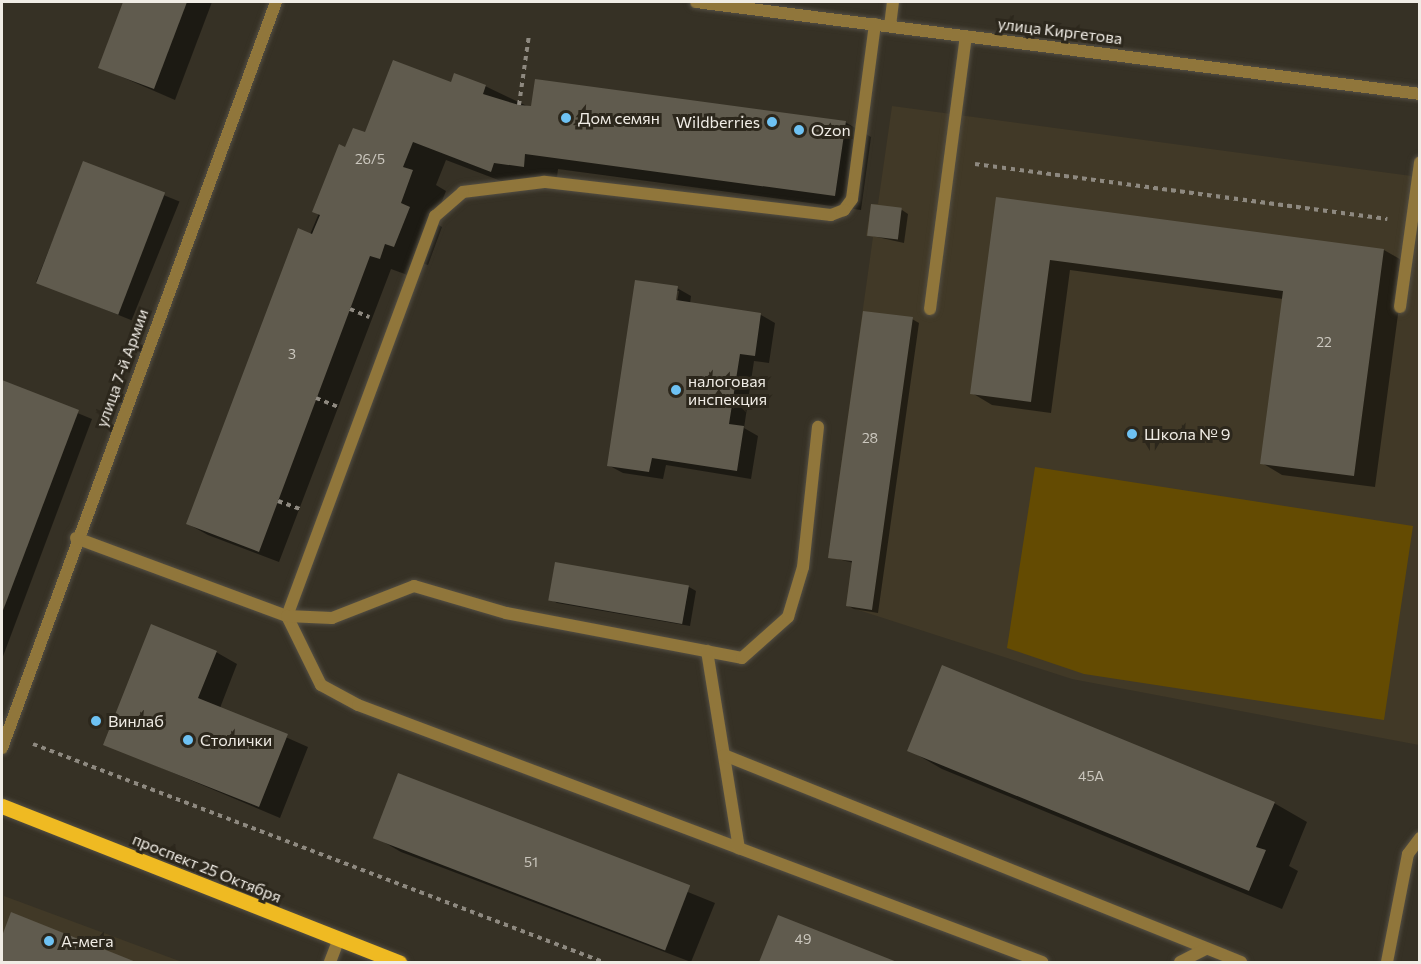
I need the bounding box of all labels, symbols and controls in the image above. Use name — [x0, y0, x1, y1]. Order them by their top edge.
street label: улица Киргетова — [997, 14, 1123, 48]
place label: Дом семян — [578, 108, 660, 128]
marker: Дом семян — [559, 111, 573, 125]
place label: Wildberries — [676, 112, 760, 132]
marker: Wildberries — [765, 115, 779, 129]
place label: Ozon — [811, 120, 851, 140]
marker: Ozon — [792, 123, 806, 137]
house number: 26/5 — [355, 151, 385, 167]
street label: улица 7-й Армии — [92, 306, 152, 430]
house number: 22 — [1316, 334, 1332, 350]
house number: 3 — [288, 346, 296, 362]
place label: налоговая инспекция — [688, 371, 767, 409]
marker: налоговая инспекция — [669, 383, 683, 397]
place label: Школа № 9 — [1144, 424, 1230, 444]
marker: Школа № 9 — [1125, 427, 1139, 441]
house number: 28 — [862, 430, 878, 446]
place label: Винлаб — [108, 711, 164, 731]
marker: Винлаб — [89, 714, 103, 728]
place label: Столички — [200, 730, 272, 750]
marker: Столички — [181, 733, 195, 747]
house number: 45А — [1078, 768, 1104, 784]
street label: проспект 25 Октября — [130, 829, 284, 907]
house number: 51 — [524, 854, 538, 870]
place label: А-мега — [61, 931, 114, 951]
house number: 49 — [795, 931, 811, 947]
marker: А-мега — [42, 934, 56, 948]

